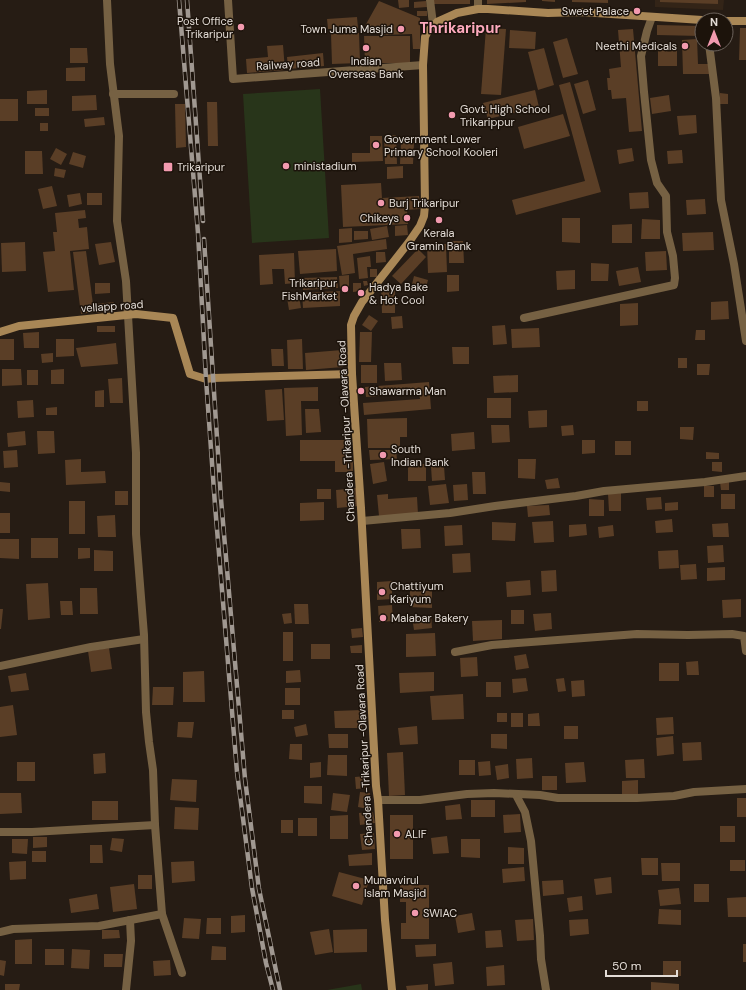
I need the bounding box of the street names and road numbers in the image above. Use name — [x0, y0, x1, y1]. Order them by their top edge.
street label: Railway road — [256, 55, 320, 73]
street label: vellapp road — [80, 297, 144, 315]
street label: Chandera -Trikaripur -Olavara Road — [334, 340, 358, 522]
street label: Chandera -Trikaripur -Olavara Road — [352, 664, 376, 846]

